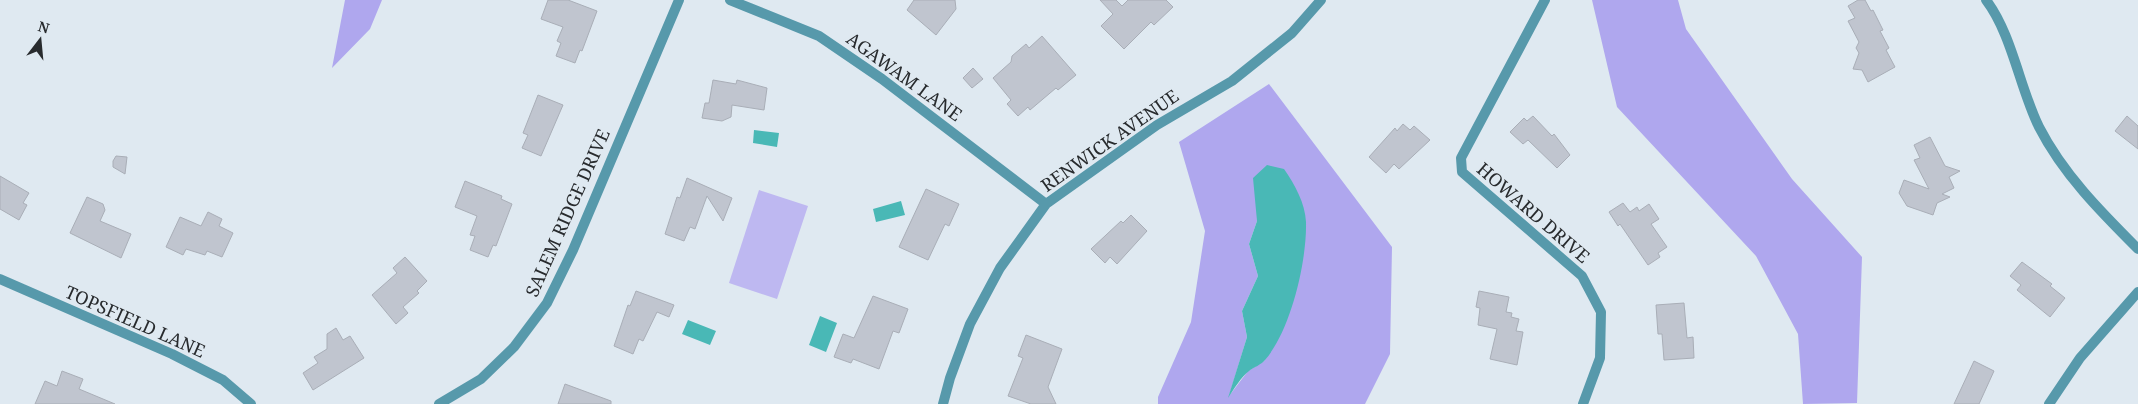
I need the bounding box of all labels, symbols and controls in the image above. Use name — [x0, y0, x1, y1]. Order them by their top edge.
north arrow — [15, 15, 65, 65]
text: N — [36, 16, 52, 38]
street label: AGAWAM LANE — [842, 26, 967, 126]
street label: RENWICK AVENUE — [1036, 84, 1183, 197]
street label: SALEM RIDGE DRIVE — [519, 125, 615, 300]
street label: HOWARD DRIVE — [1472, 157, 1595, 268]
street label: TOPSFIELD LANE — [62, 279, 209, 363]

